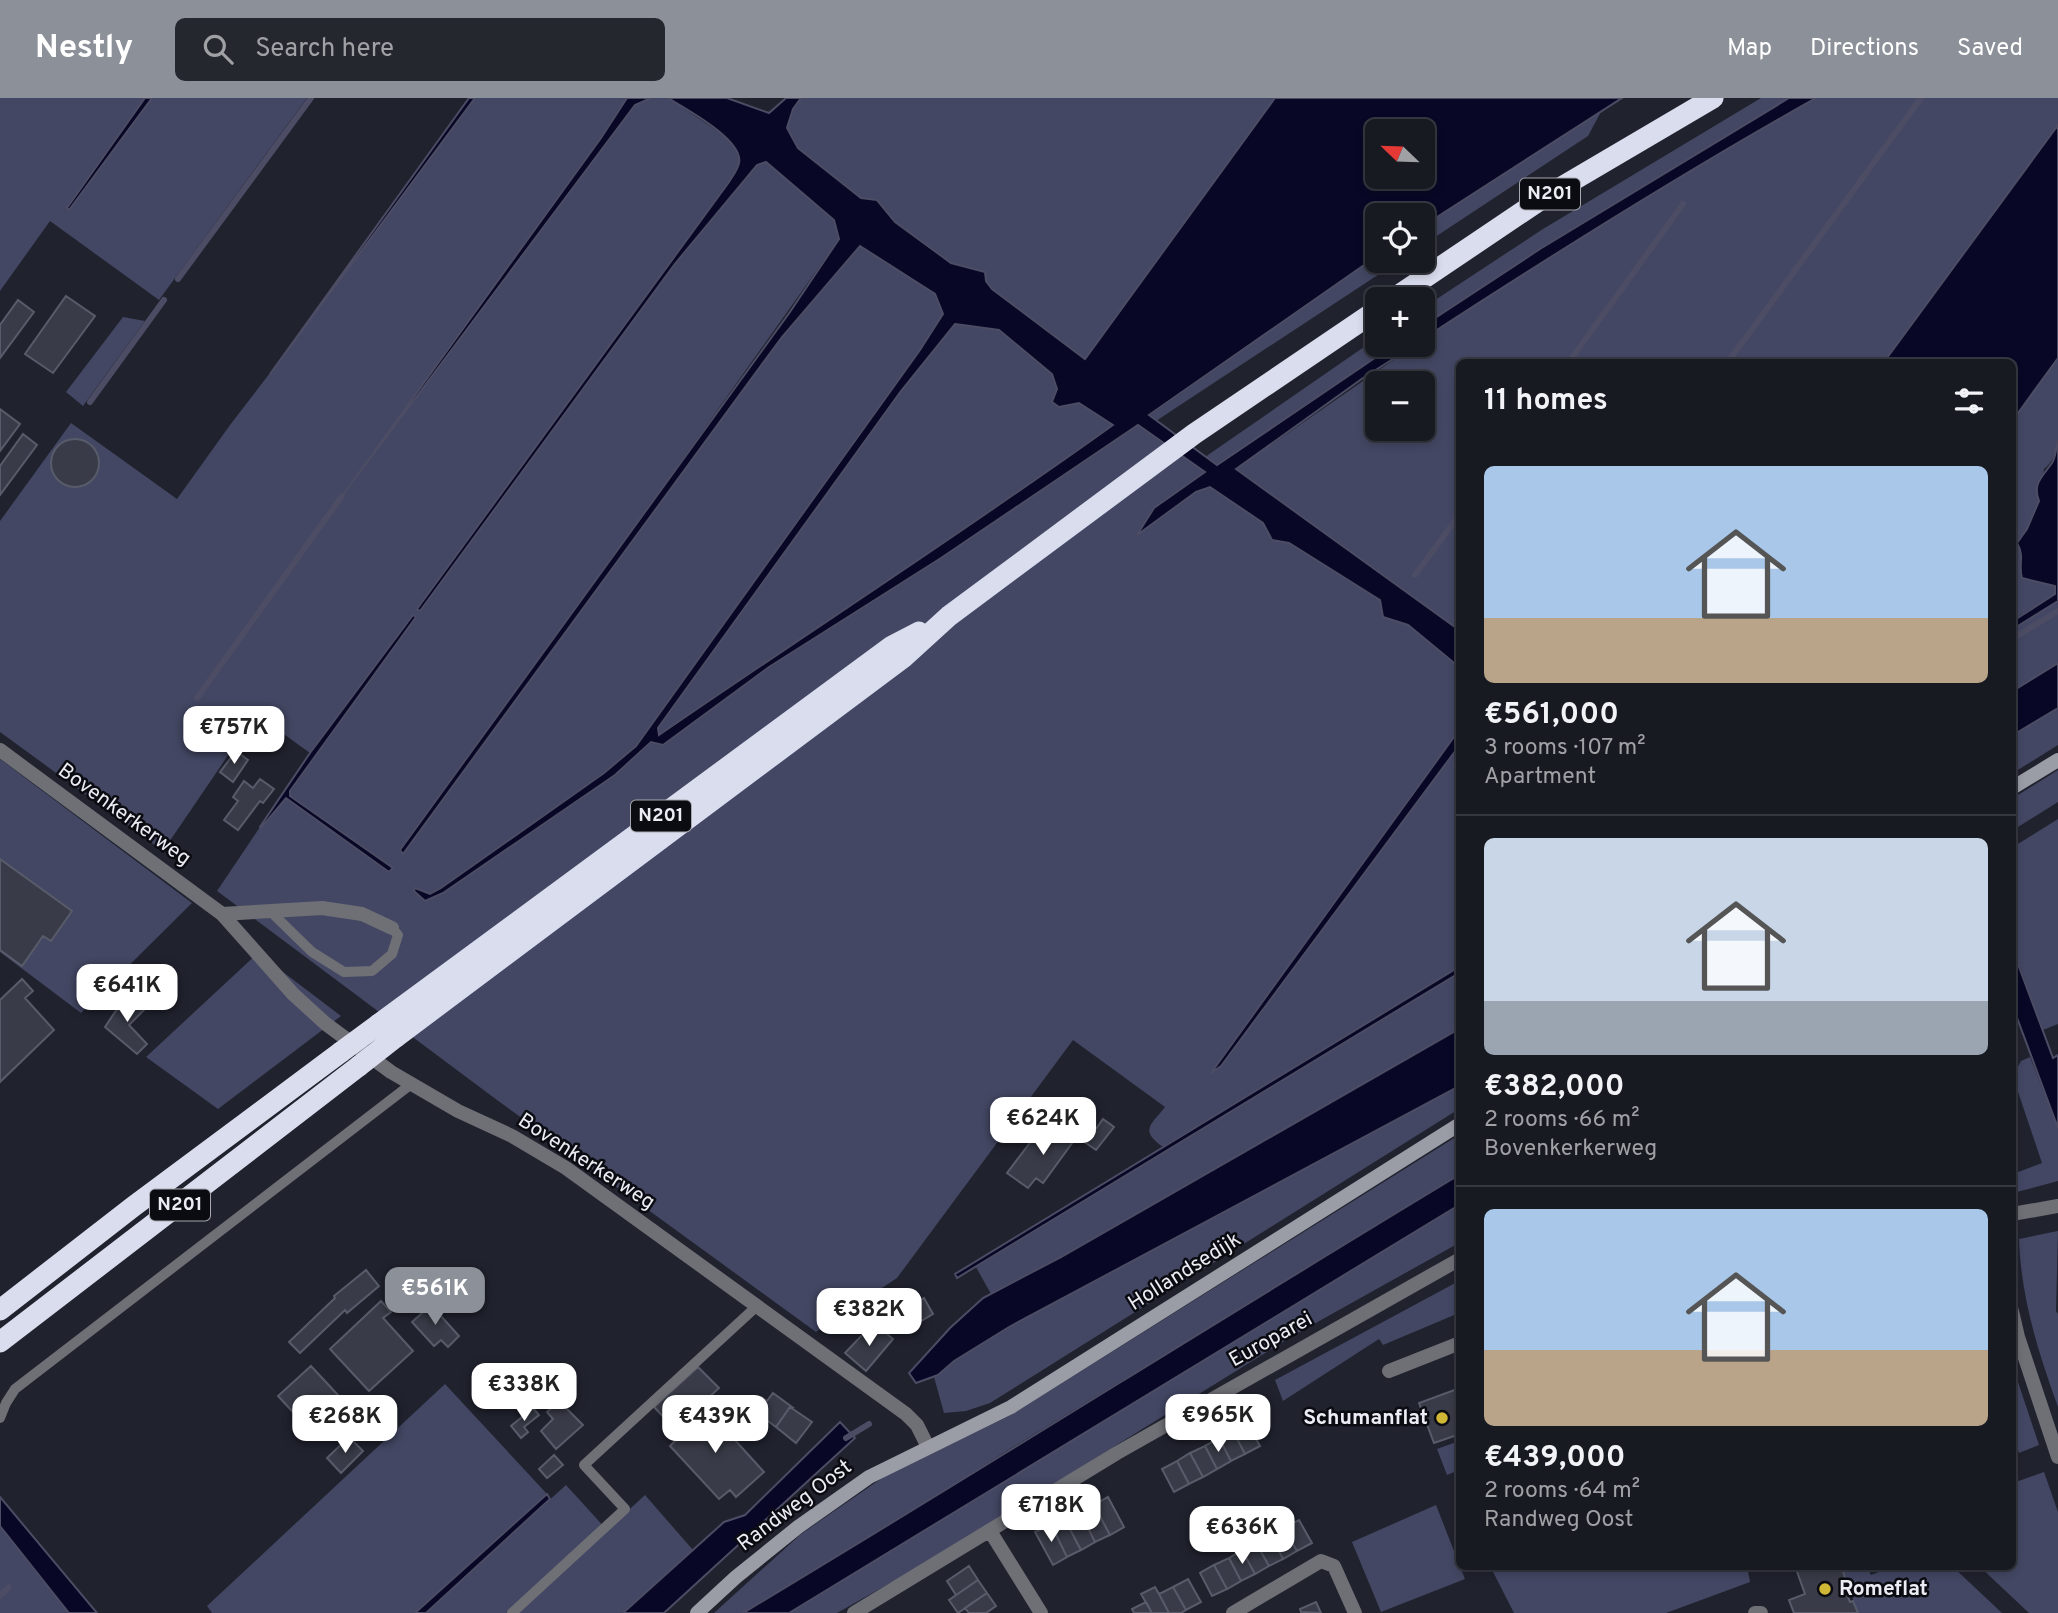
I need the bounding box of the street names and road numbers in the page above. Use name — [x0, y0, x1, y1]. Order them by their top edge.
road number: N201 — [1520, 178, 1580, 209]
street label: Bovenkerkerweg — [52, 758, 196, 872]
road number: N201 — [631, 800, 691, 832]
street label: Bovenkerkerweg — [512, 1108, 660, 1216]
road number: N201 — [150, 1190, 210, 1220]
street label: Hollandsedijk — [1123, 1227, 1247, 1317]
street label: Europarei — [1224, 1306, 1318, 1374]
street label: Randweg Oost — [732, 1454, 858, 1558]

